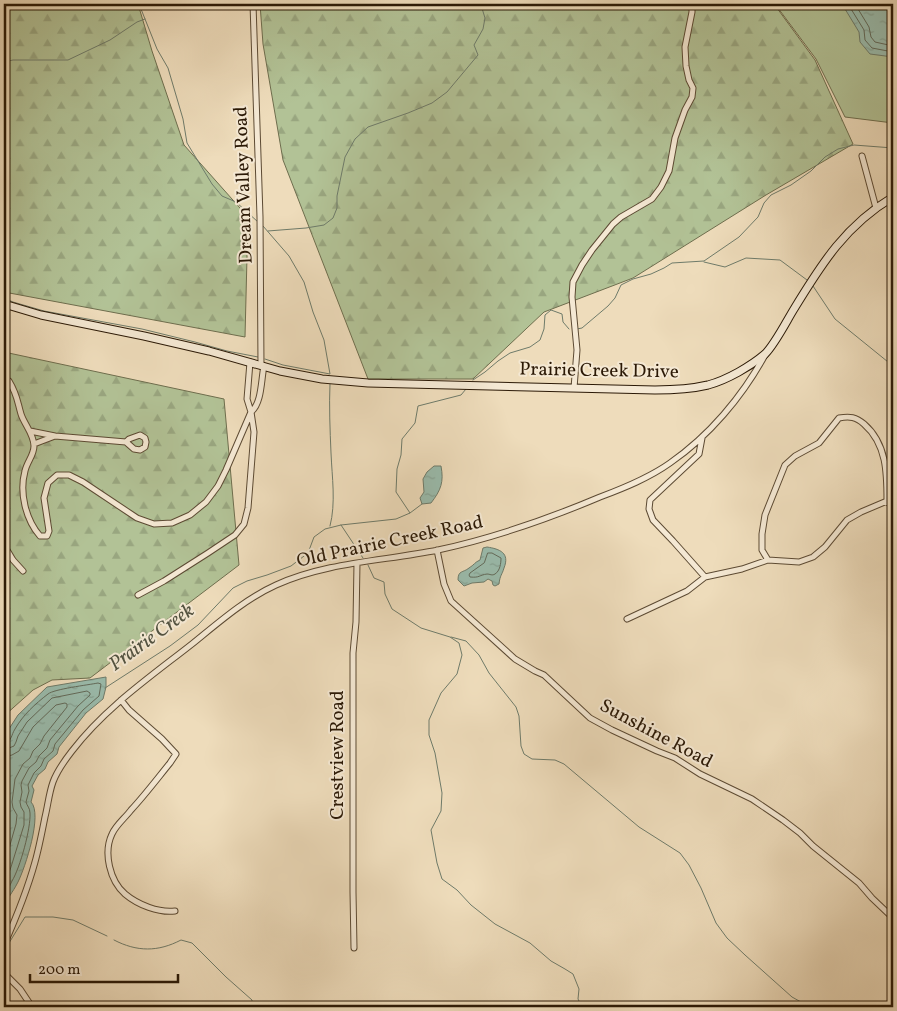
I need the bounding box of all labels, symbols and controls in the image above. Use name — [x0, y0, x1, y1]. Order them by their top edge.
street label: Dream Valley Road — [228, 106, 260, 264]
street label: Prairie Creek Drive — [519, 357, 679, 385]
street label: Old Prairie Creek Road — [294, 510, 486, 574]
water label: Prairie Creek — [104, 597, 200, 679]
street label: Crestview Road — [325, 690, 351, 820]
street label: Sunshine Road — [595, 693, 717, 775]
scale bar — [30, 951, 178, 983]
text: 200 m — [38, 960, 81, 981]

